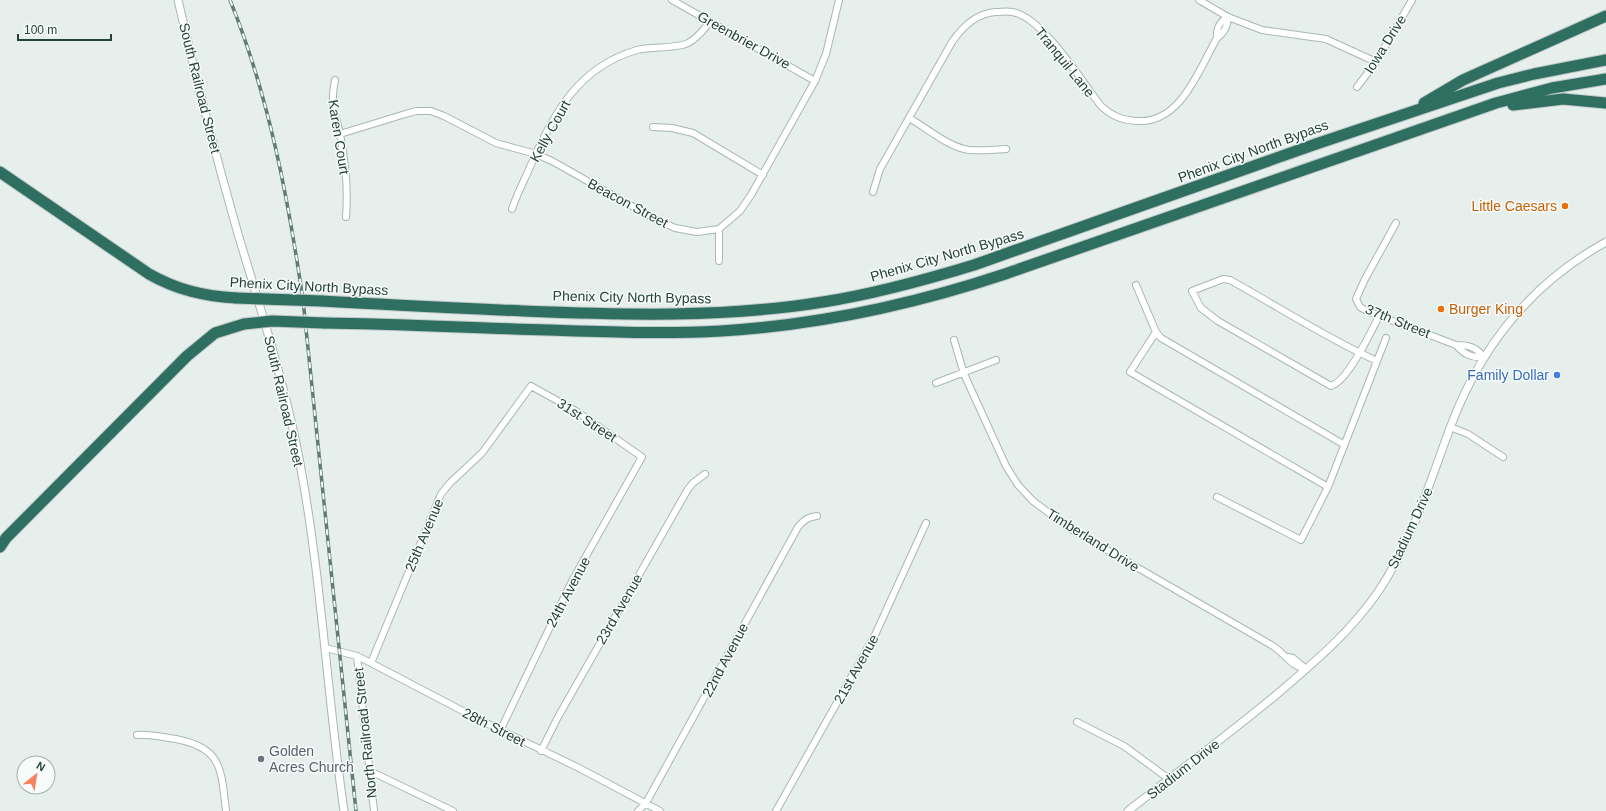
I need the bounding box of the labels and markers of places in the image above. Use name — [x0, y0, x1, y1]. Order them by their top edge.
place label: Little Caesars — [1471, 198, 1557, 214]
marker: Little Caesars — [1560, 201, 1570, 211]
place label: Burger King — [1449, 301, 1523, 317]
marker: Burger King — [1436, 304, 1446, 314]
place label: Family Dollar — [1467, 367, 1549, 383]
marker: Family Dollar — [1552, 370, 1562, 380]
place label: Golden Acres Church — [269, 743, 354, 775]
marker: Golden Acres Church — [256, 754, 266, 764]

